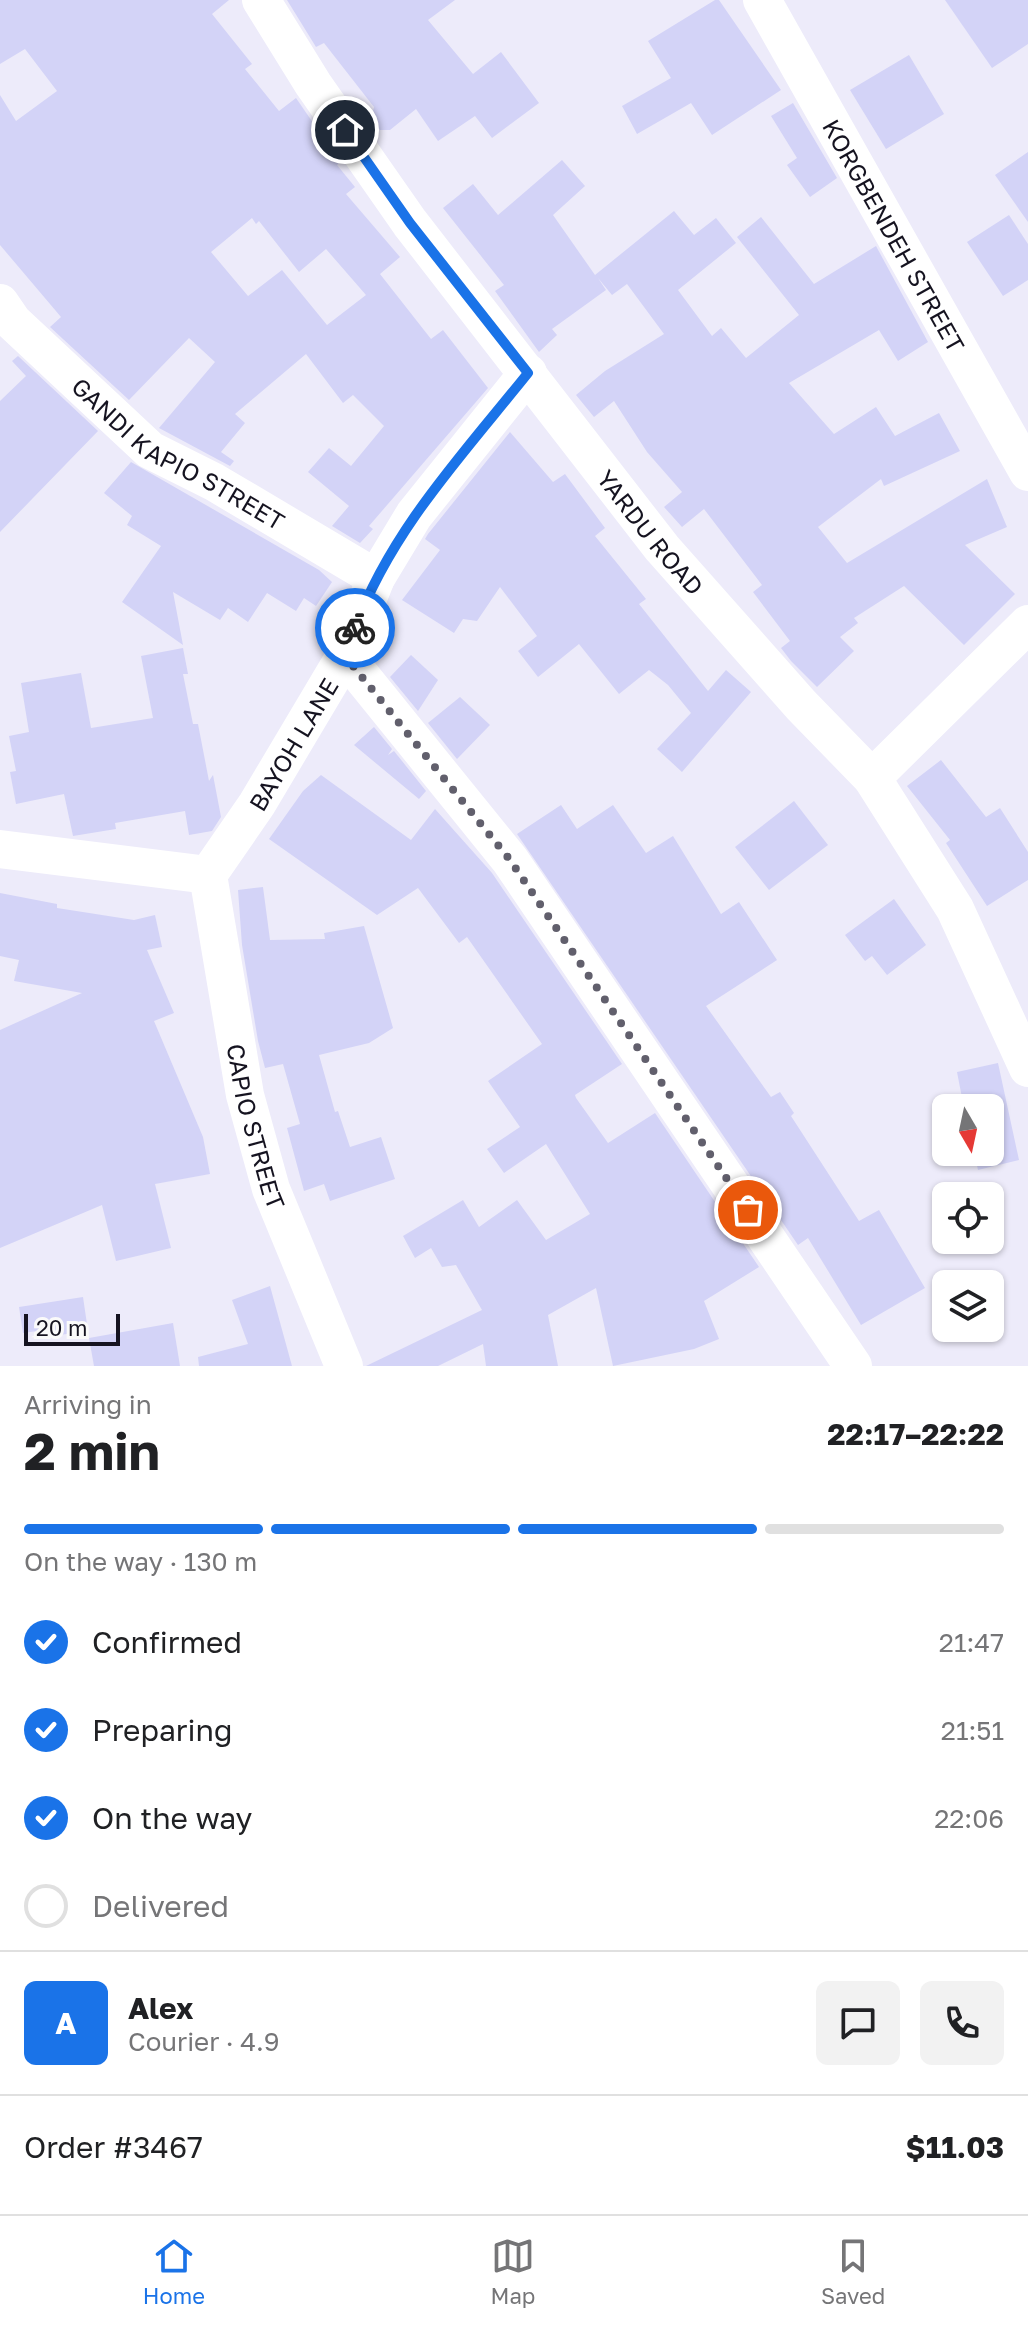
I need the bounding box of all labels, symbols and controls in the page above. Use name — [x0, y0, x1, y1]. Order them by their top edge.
pin — [311, 96, 379, 164]
icon: home — [323, 108, 367, 152]
street label: KORGBENDEH STREET — [817, 114, 972, 357]
street label: GANDI KAPIO STREET — [67, 371, 290, 535]
street label: YARDU ROAD — [592, 464, 710, 600]
courier — [315, 588, 395, 668]
icon: bike — [333, 606, 377, 650]
street label: BAYOH LANE — [242, 672, 343, 816]
street label: CAPIO STREET — [222, 1041, 292, 1213]
north arrow — [932, 1094, 1004, 1166]
map controls — [932, 1094, 1004, 1342]
pin — [714, 1176, 782, 1244]
button: locate — [932, 1182, 1004, 1254]
icon: bag — [726, 1188, 770, 1232]
button: layers — [932, 1270, 1004, 1342]
scale bar — [24, 1310, 120, 1346]
text: 20 m — [36, 1314, 87, 1341]
text: Arriving in — [24, 1389, 152, 1420]
text: 22:17–22:22 — [827, 1416, 1004, 1452]
text: 2 min — [24, 1419, 160, 1481]
text: On the way · 130 m — [24, 1546, 257, 1577]
icon: check — [24, 1620, 68, 1664]
text: Confirmed — [92, 1624, 242, 1660]
text: 21:47 — [939, 1627, 1004, 1658]
icon: check — [24, 1708, 68, 1752]
text: Preparing — [92, 1712, 233, 1748]
text: 21:51 — [941, 1715, 1004, 1746]
icon: check — [24, 1796, 68, 1840]
text: On the way — [92, 1800, 252, 1836]
text: 22:06 — [934, 1803, 1004, 1834]
text: Delivered — [92, 1888, 229, 1924]
button: chat — [816, 1981, 900, 2065]
button: phone — [920, 1981, 1004, 2065]
text: Alex — [128, 1990, 193, 2026]
text: A — [55, 2005, 77, 2041]
text: Courier · 4.9 — [128, 2026, 280, 2057]
text: Order #3467 — [24, 2129, 203, 2165]
text: $11.03 — [906, 2129, 1004, 2165]
tab: Home — [143, 2234, 205, 2309]
tab: Map — [491, 2234, 535, 2309]
tab: Saved — [821, 2234, 885, 2309]

